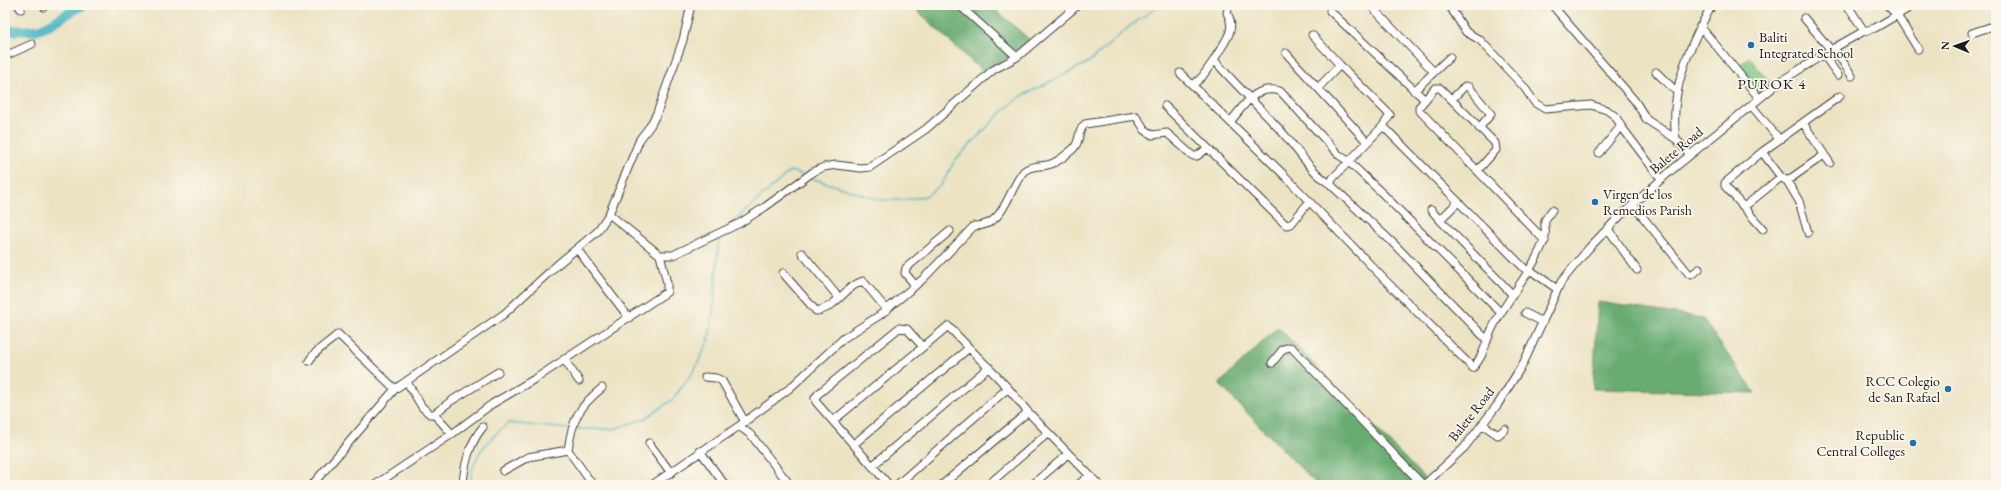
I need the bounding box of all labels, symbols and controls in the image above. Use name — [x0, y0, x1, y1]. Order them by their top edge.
north arrow — [1935, 26, 1975, 66]
place label: Baliti Integrated School — [1759, 28, 1854, 62]
marker: Baliti Integrated School — [1746, 40, 1756, 50]
text: N — [1938, 41, 1952, 50]
district label: PUROK 4 — [1738, 74, 1806, 93]
street label: Balete Road — [1645, 122, 1707, 178]
place label: Virgen de los Remedios Parish — [1603, 185, 1692, 219]
marker: Virgen de los Remedios Parish — [1590, 197, 1600, 207]
place label: RCC Colegio de San Rafael — [1865, 372, 1941, 406]
street label: Balete Road — [1444, 382, 1499, 445]
marker: RCC Colegio de San Rafael — [1943, 384, 1953, 394]
place label: Republic Central Colleges — [1816, 426, 1905, 460]
marker: Republic Central Colleges — [1908, 438, 1918, 448]

